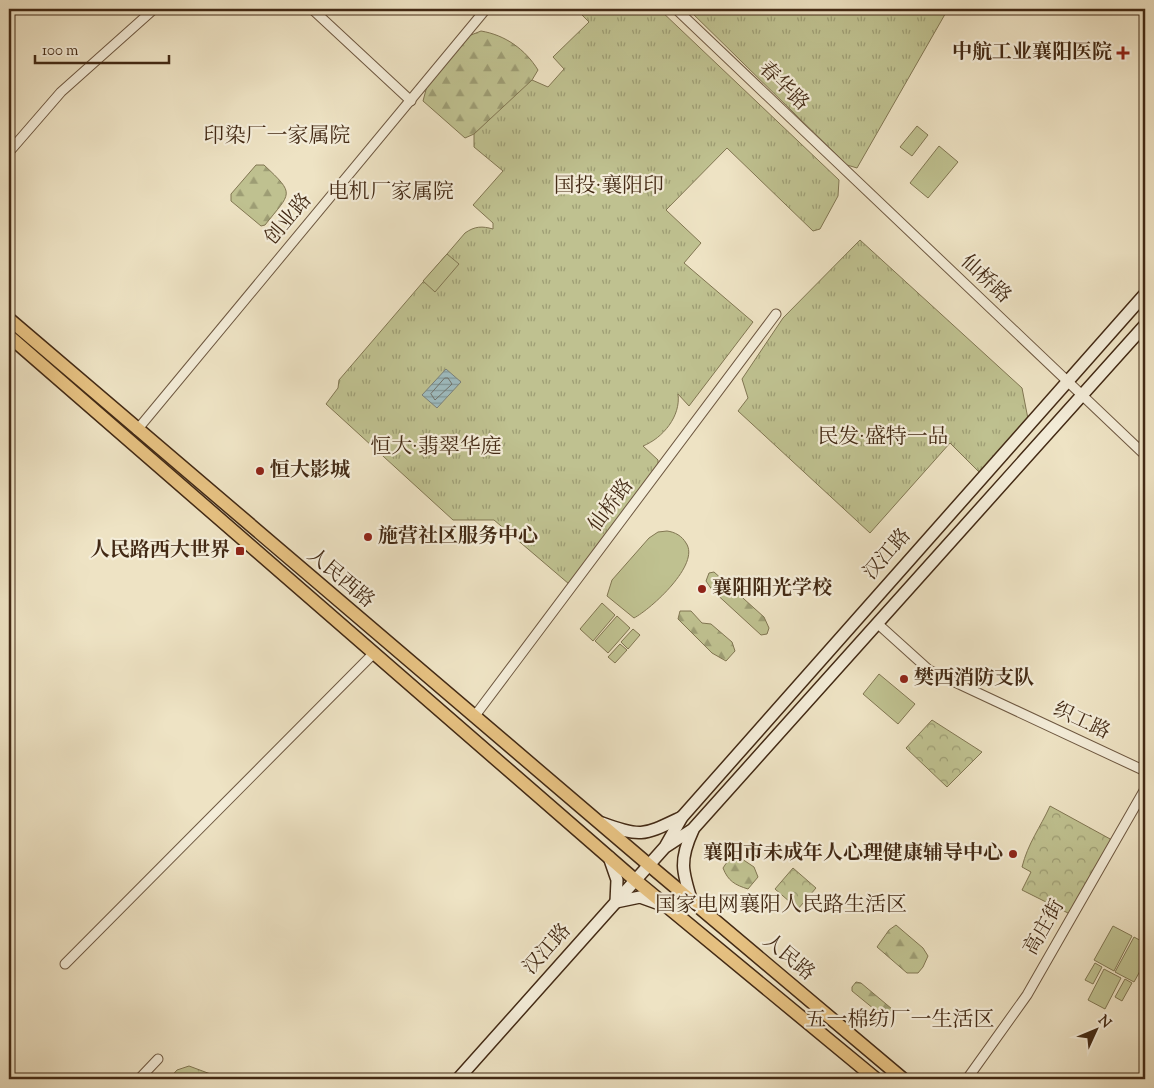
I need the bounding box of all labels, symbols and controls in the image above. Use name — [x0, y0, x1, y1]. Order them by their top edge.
scale bar — [35, 32, 169, 64]
place label: 中航工业襄阳医院 — [952, 39, 1112, 68]
text: 100 m — [42, 41, 79, 62]
marker: 中航工业襄阳医院 — [1116, 46, 1130, 60]
street label: 春华路 — [751, 56, 815, 118]
district label: 印染厂一家属院 — [204, 122, 351, 152]
district label: 国投·襄阳印 — [554, 172, 664, 202]
district label: 电机厂家属院 — [328, 178, 454, 208]
street label: 创业路 — [259, 188, 319, 252]
street label: 仙桥路 — [953, 249, 1017, 311]
district label: 民发·盛特一品 — [817, 423, 949, 453]
district label: 恒大·翡翠华庭 — [370, 433, 502, 463]
place label: 恒大影城 — [270, 457, 350, 486]
marker: 恒大影城 — [254, 465, 266, 477]
street label: 仙桥路 — [582, 473, 642, 539]
place label: 施营社区服务中心 — [378, 523, 538, 552]
street label: 汉江路 — [857, 523, 919, 587]
marker: 施营社区服务中心 — [362, 531, 374, 543]
place label: 人民路西大世界 — [90, 537, 230, 566]
street label: 人民西路 — [300, 542, 380, 616]
marker: 人民路西大世界 — [234, 545, 246, 557]
place label: 襄阳阳光学校 — [712, 575, 832, 604]
marker: 襄阳阳光学校 — [696, 583, 708, 595]
place label: 樊西消防支队 — [914, 665, 1034, 694]
marker: 樊西消防支队 — [898, 673, 910, 685]
street label: 织工路 — [1048, 696, 1114, 748]
place label: 襄阳市未成年人心理健康辅导中心 — [703, 840, 1003, 869]
marker: 襄阳市未成年人心理健康辅导中心 — [1007, 848, 1019, 860]
district label: 国家电网襄阳人民路生活区 — [655, 891, 907, 921]
street label: 高庄街 — [1017, 895, 1073, 961]
street label: 汉江路 — [517, 918, 579, 982]
street label: 人民路 — [756, 928, 820, 988]
district label: 五一棉纺厂一生活区 — [806, 1006, 995, 1036]
north arrow — [1072, 1006, 1122, 1056]
text: N — [1093, 1011, 1115, 1033]

